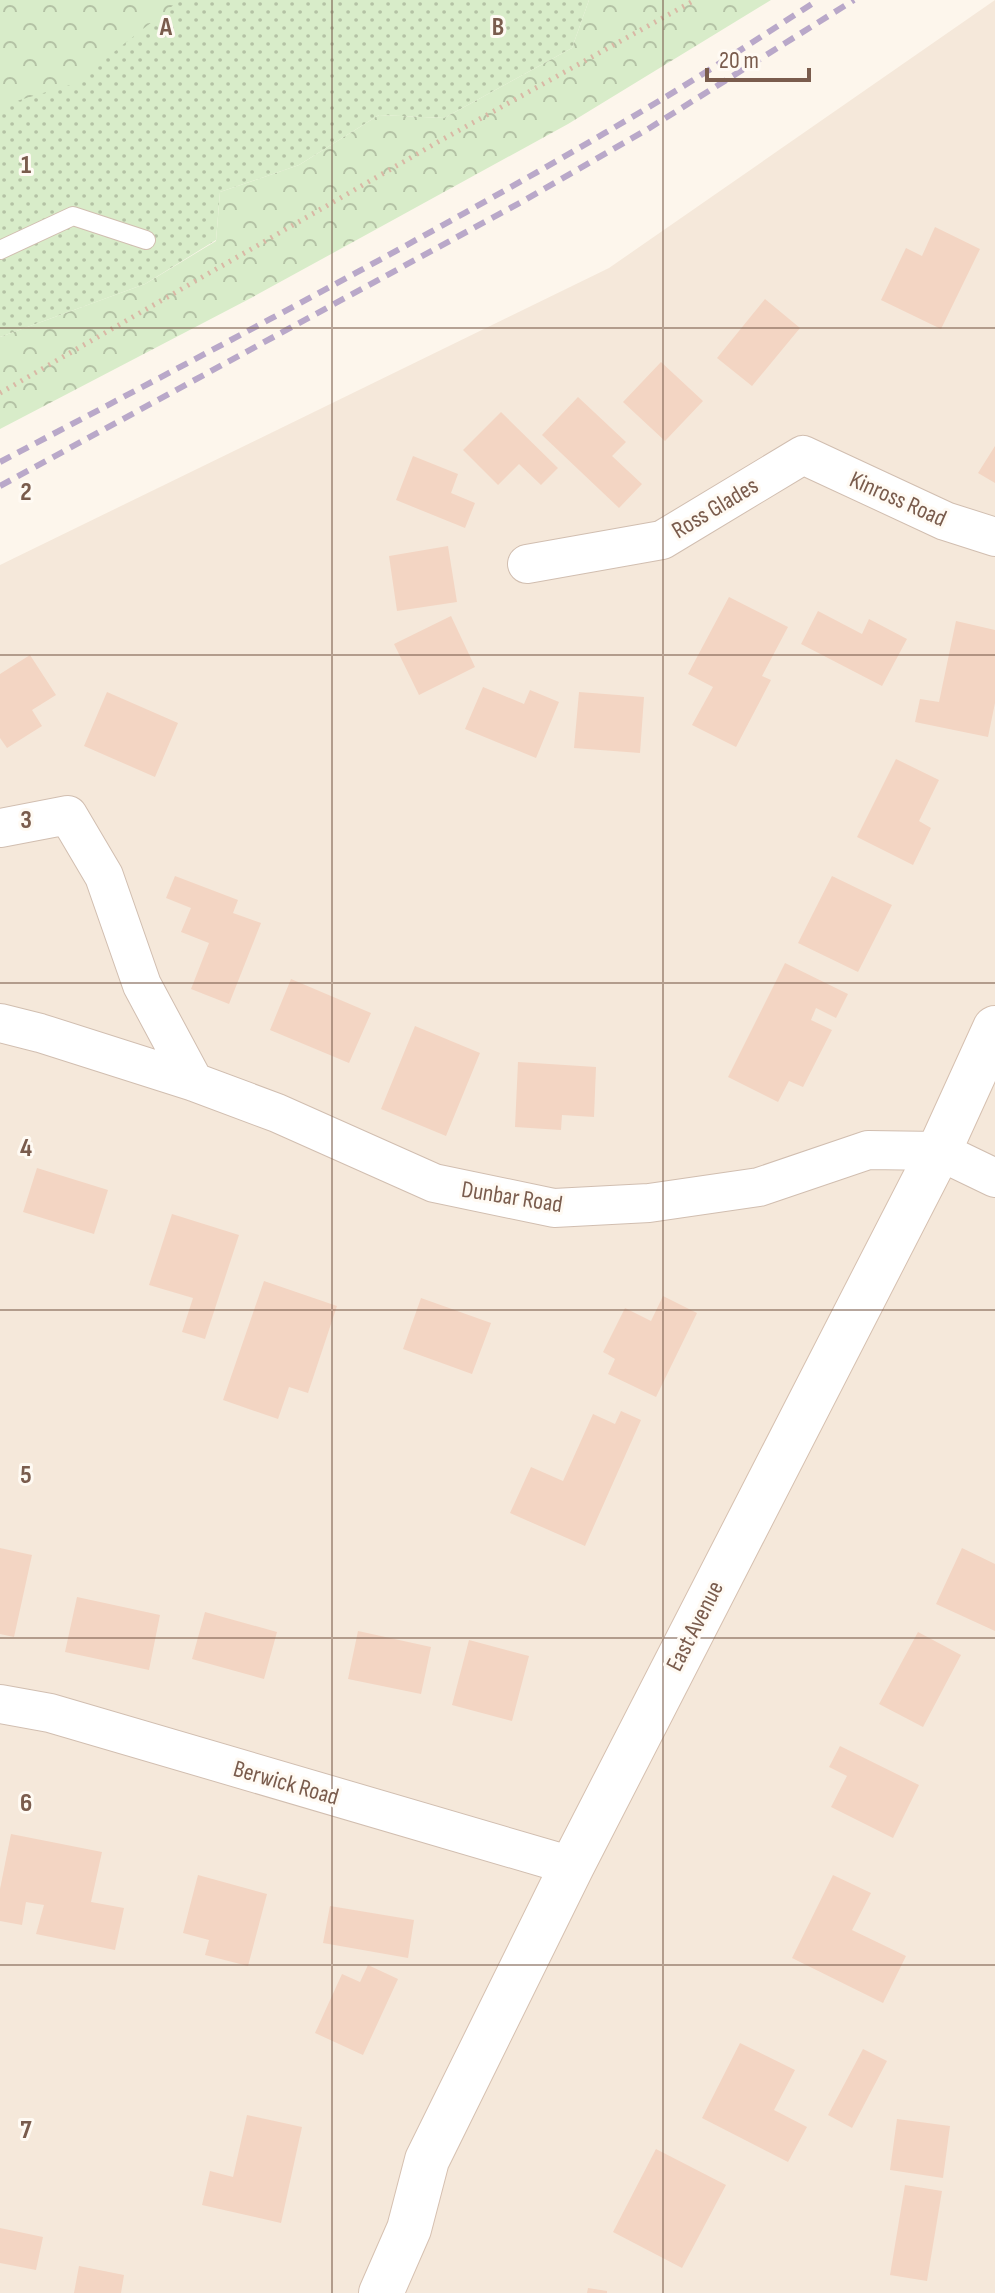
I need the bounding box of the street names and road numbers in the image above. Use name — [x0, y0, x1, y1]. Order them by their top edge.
street label: Kinross Road — [845, 465, 951, 533]
street label: Ross Glades — [667, 471, 763, 545]
street label: Dunbar Road — [459, 1175, 565, 1219]
street label: East Avenue — [660, 1576, 730, 1676]
street label: Berwick Road — [230, 1754, 342, 1812]

